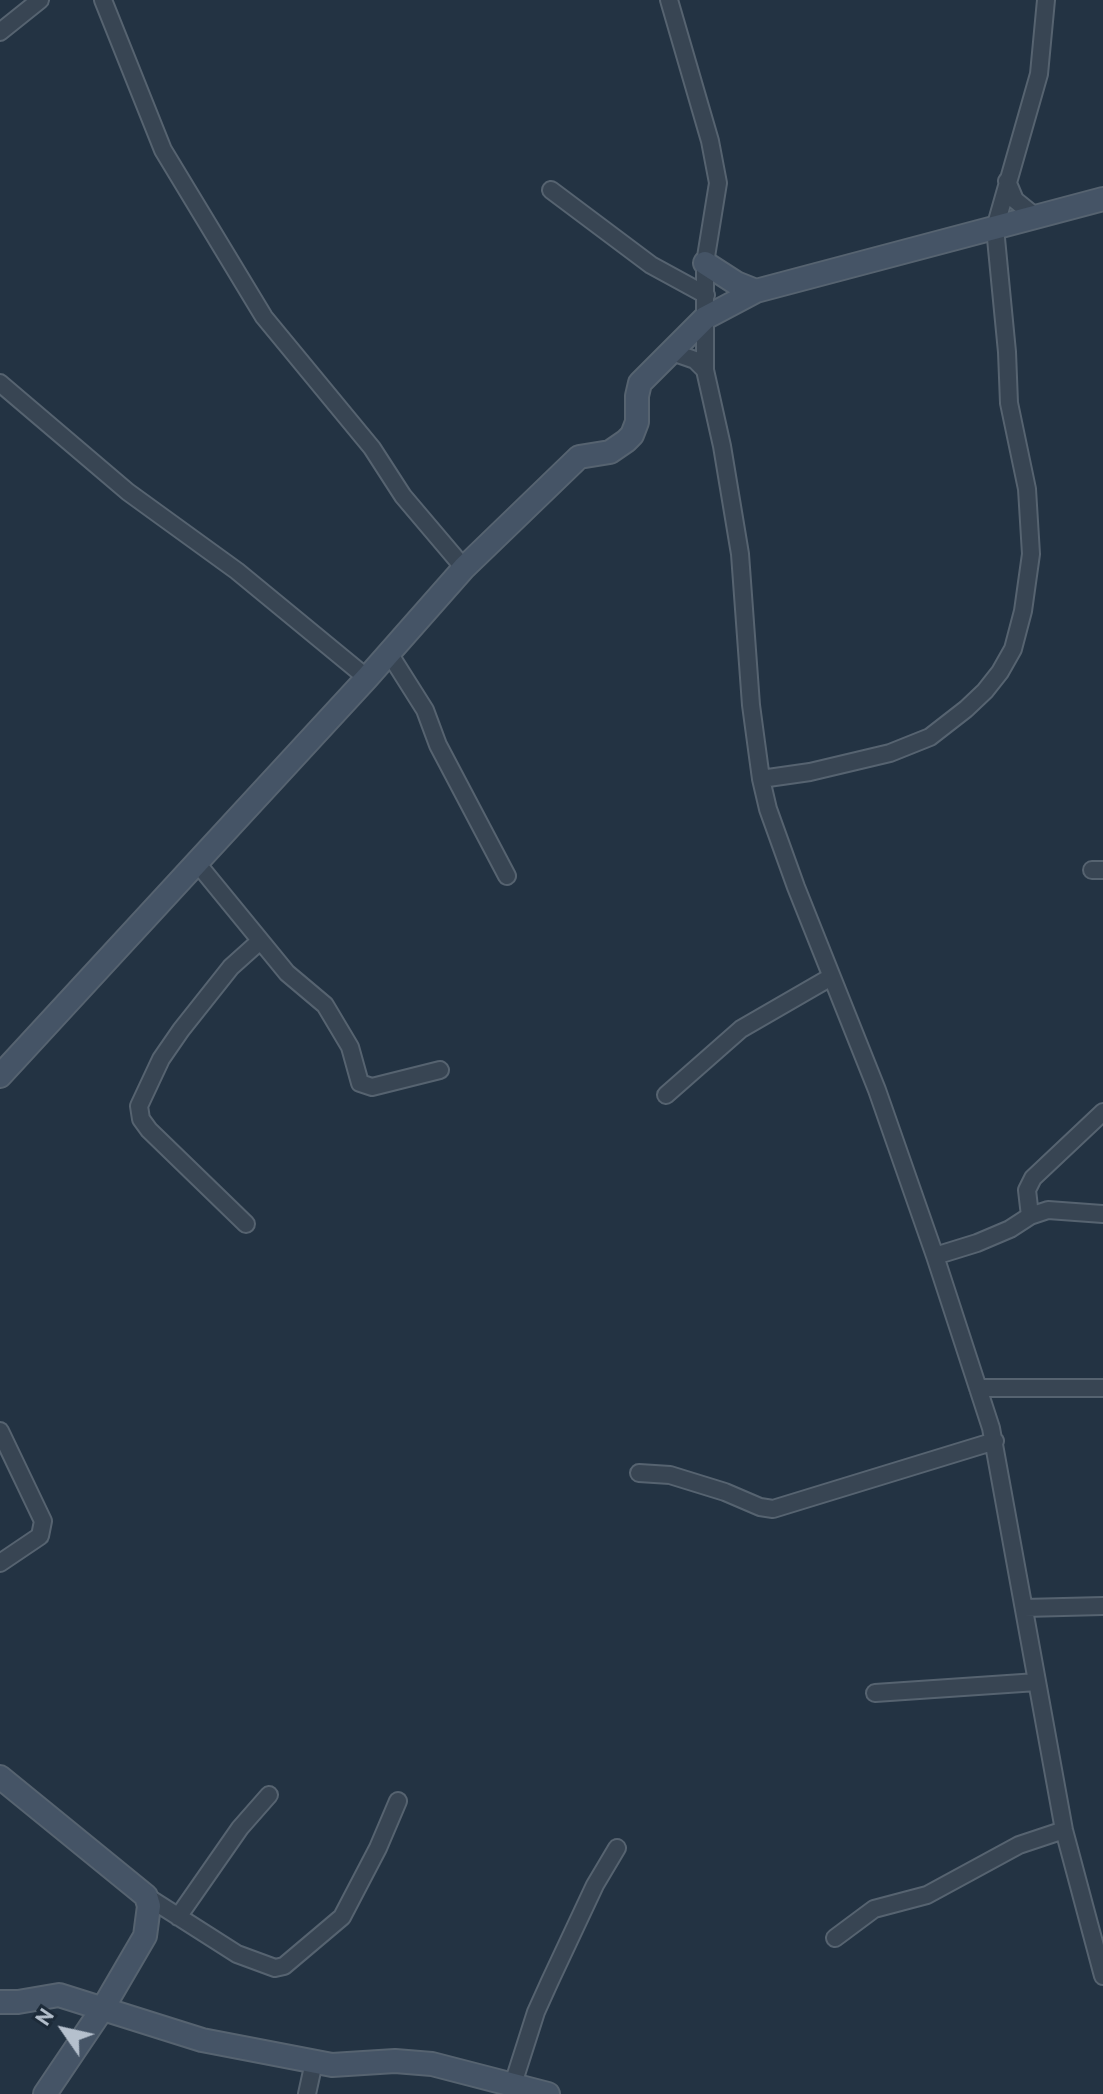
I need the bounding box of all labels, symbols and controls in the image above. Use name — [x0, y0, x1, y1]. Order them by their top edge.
north arrow — [24, 1990, 104, 2070]
text: N — [28, 2003, 60, 2030]

